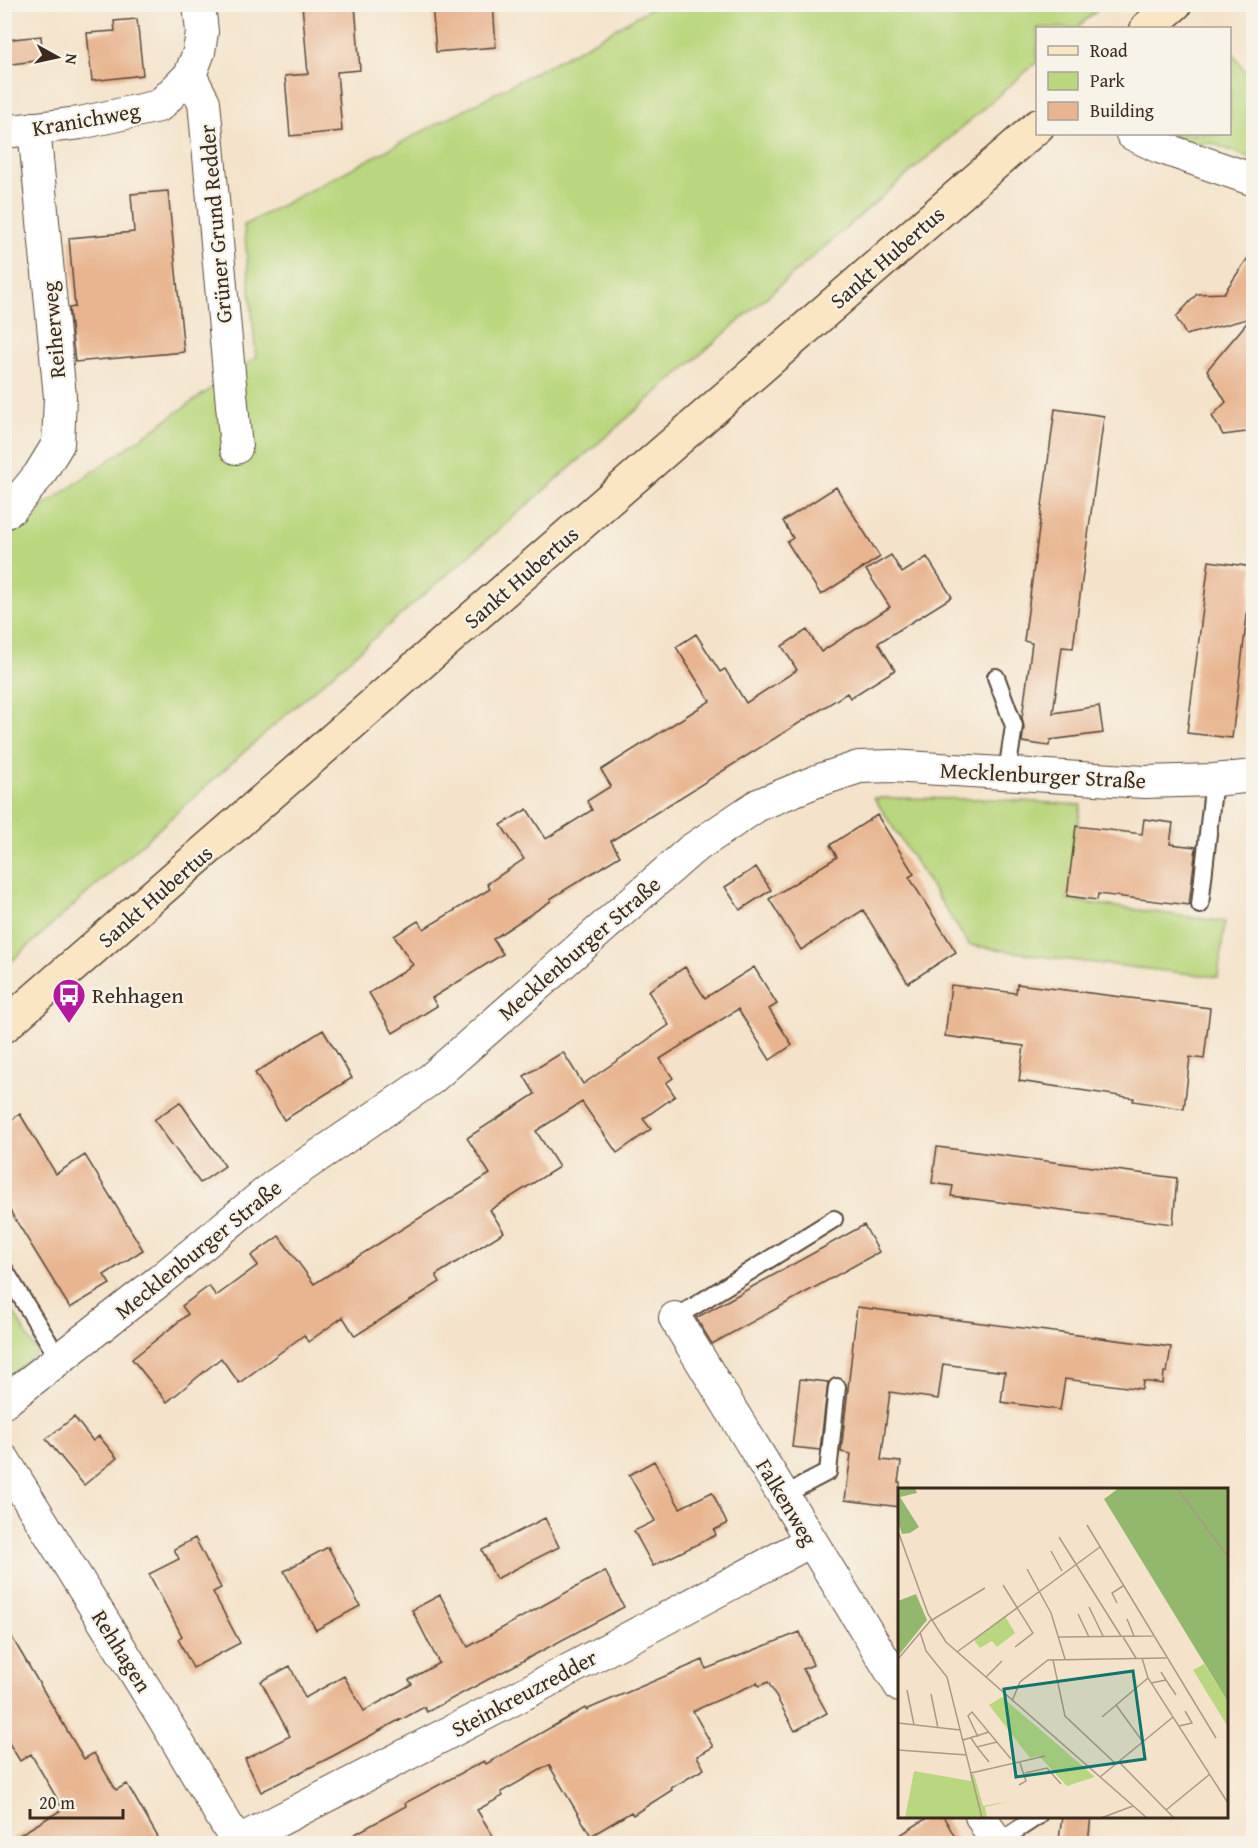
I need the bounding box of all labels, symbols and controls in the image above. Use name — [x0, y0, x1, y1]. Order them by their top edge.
north arrow — [27, 27, 87, 87]
legend — [1036, 27, 1231, 135]
text: Road — [1090, 37, 1128, 64]
text: N — [59, 52, 84, 66]
text: Park — [1090, 67, 1126, 94]
street label: Kranichweg — [30, 94, 143, 144]
text: Building — [1090, 97, 1154, 124]
street label: Grüner Grund Redder — [190, 123, 240, 325]
street label: Sankt Hubertus — [823, 198, 951, 316]
street label: Reiherweg — [33, 280, 73, 380]
street label: Sankt Hubertus — [457, 518, 585, 636]
street label: Mecklenburger Straße — [939, 754, 1147, 796]
street label: Sankt Hubertus — [91, 837, 219, 955]
street label: Mecklenburger Straße — [491, 868, 667, 1028]
bus stop icon: Rehhagen — [51, 977, 87, 1024]
place label: Rehhagen — [92, 979, 184, 1011]
street label: Mecklenburger Straße — [108, 1172, 288, 1326]
street label: Falkenweg — [748, 1452, 826, 1552]
inset map — [898, 1488, 1228, 1818]
street label: Rehhagen — [84, 1604, 160, 1699]
street label: Steinkreuzredder — [445, 1641, 603, 1745]
scale bar — [30, 1782, 123, 1820]
text: 20 m — [39, 1789, 75, 1816]

